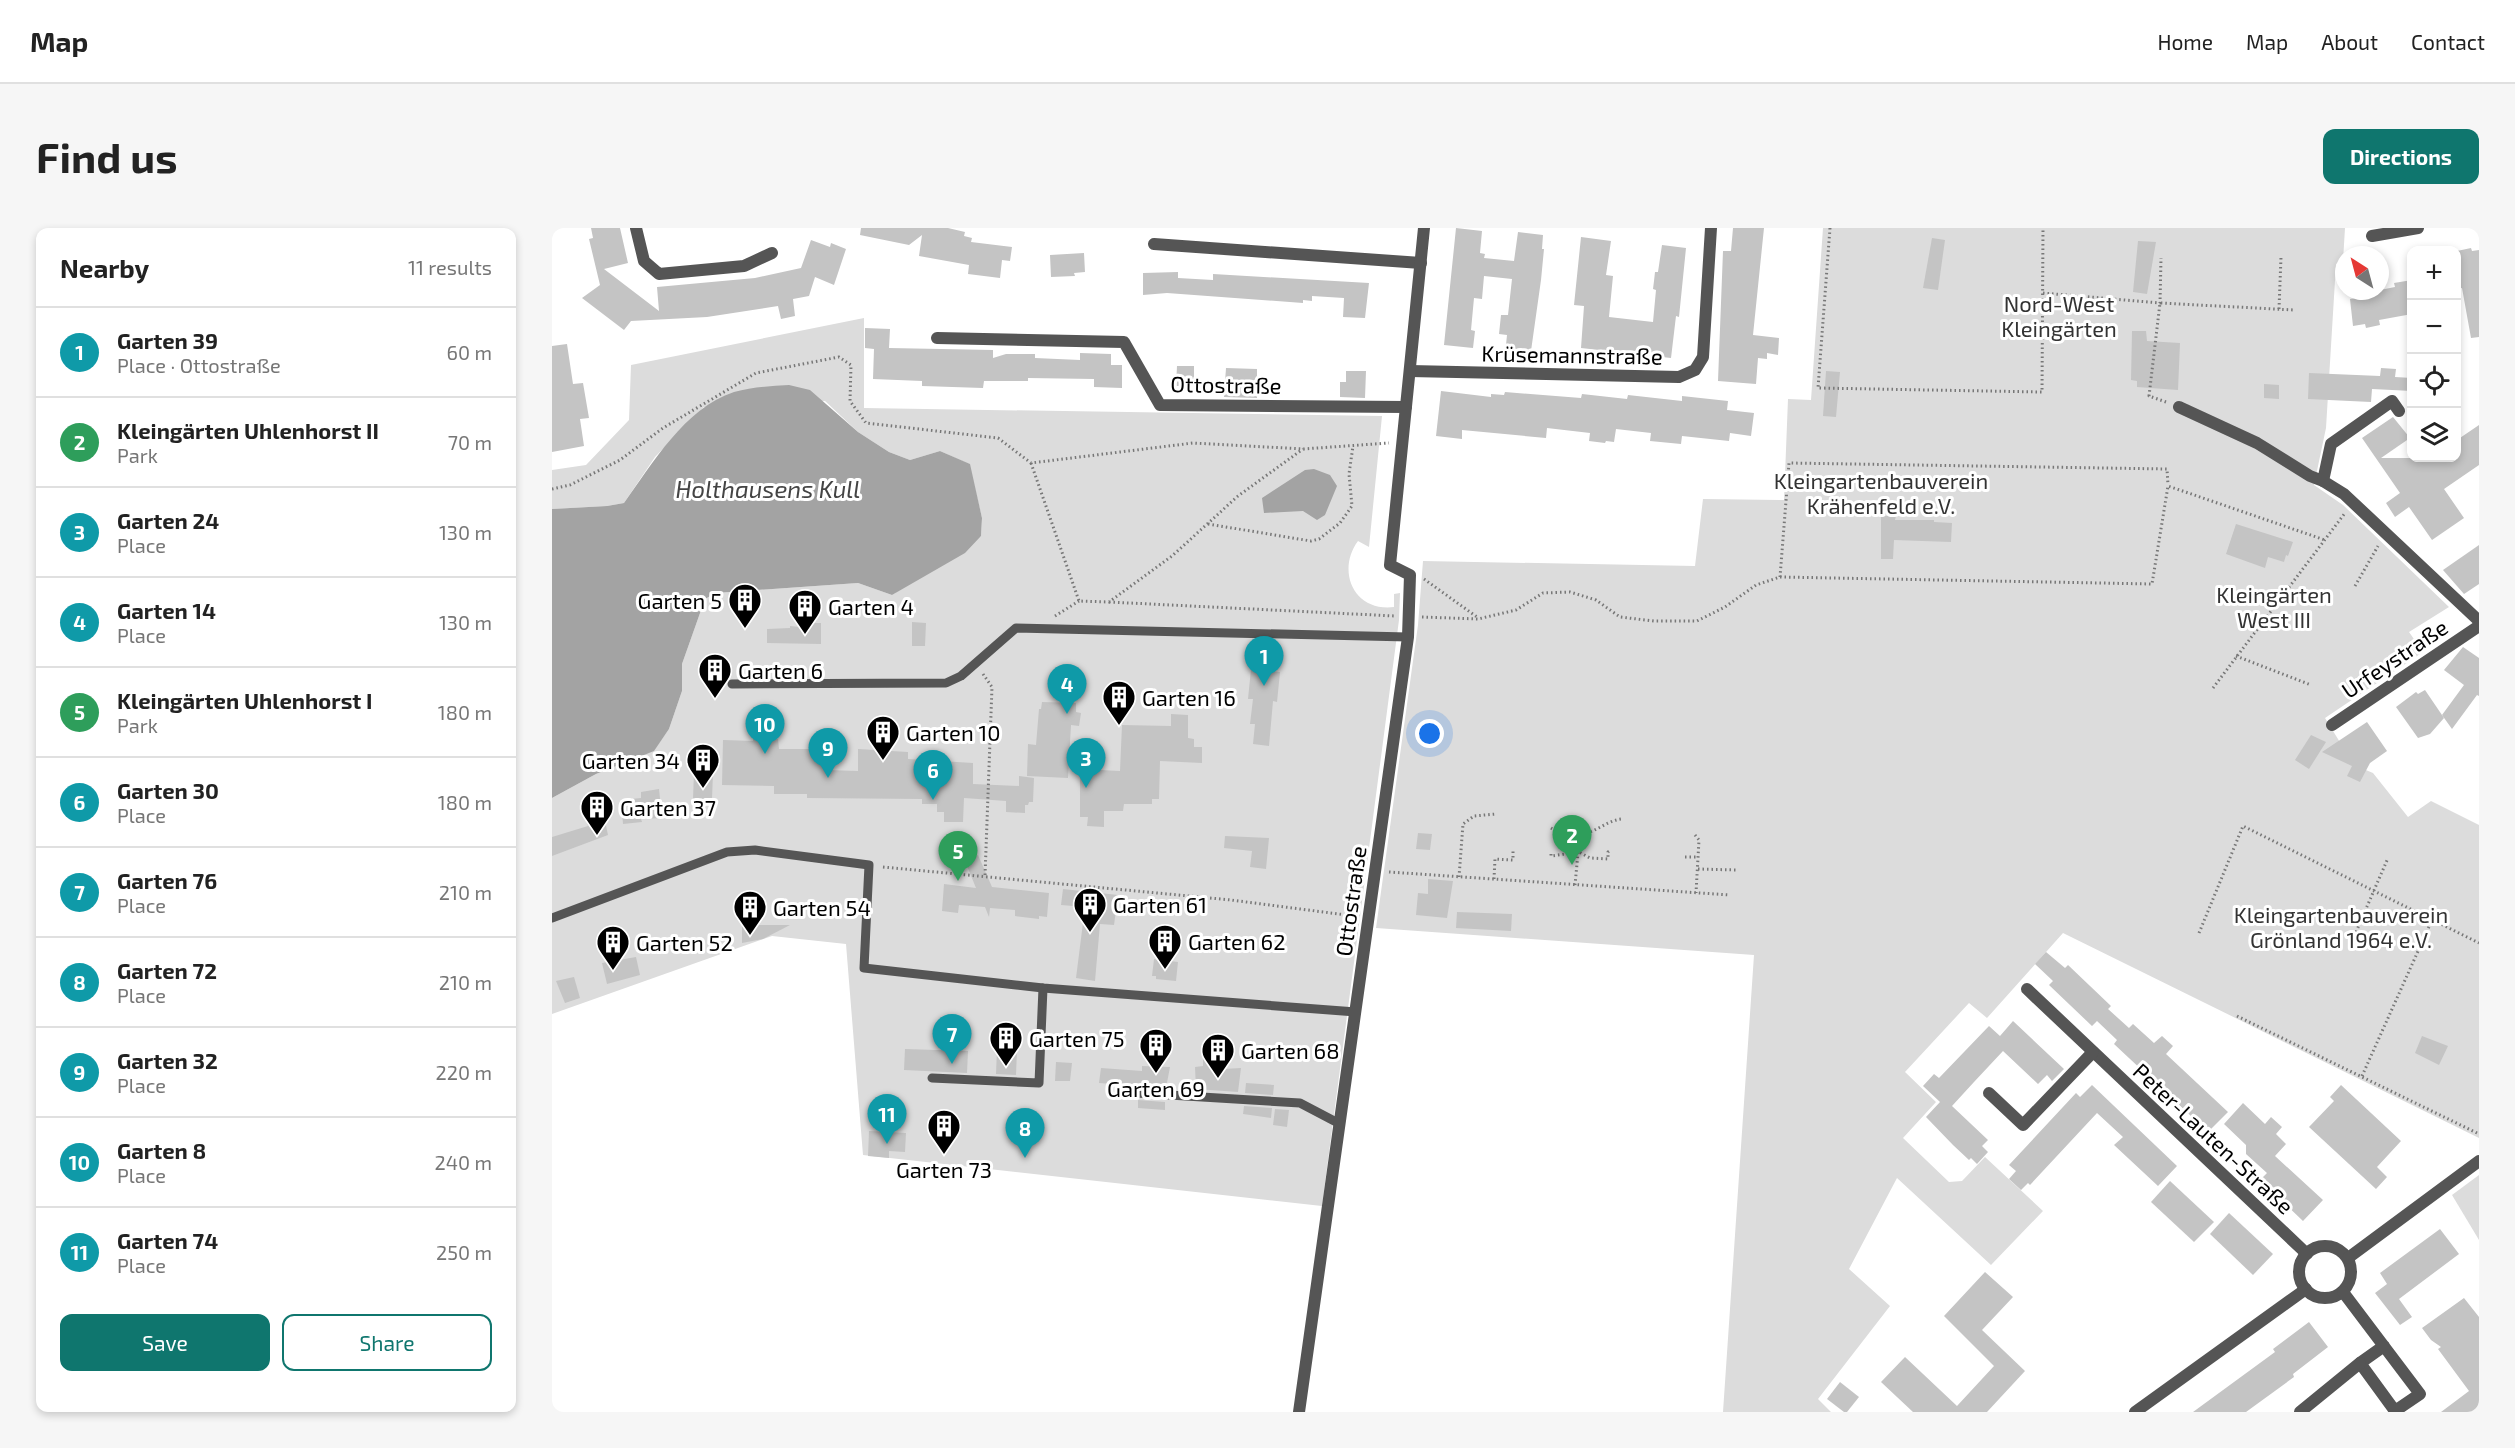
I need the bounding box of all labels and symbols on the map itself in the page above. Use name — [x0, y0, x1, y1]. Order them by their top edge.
north arrow — [2335, 246, 2389, 300]
park label: Nord-West Kleingärten — [2001, 290, 2117, 341]
street label: Krüsemannstraße — [1481, 339, 1663, 369]
street label: Ottostraße — [1170, 370, 1282, 398]
park label: Kleingartenbauverein Krähenfeld e.V. — [1774, 467, 1988, 518]
water label: Holthausens Kull — [676, 474, 860, 503]
park label: Kleingärten West III — [2216, 581, 2332, 632]
building icon: Garten 5 — [727, 582, 763, 629]
place label: Garten 5 — [638, 587, 722, 613]
building icon: Garten 4 — [787, 588, 823, 635]
place label: Garten 4 — [828, 593, 914, 619]
street label: Urfeystraße — [2336, 613, 2452, 703]
pin: 1 — [1244, 636, 1284, 686]
building icon: Garten 6 — [697, 652, 733, 699]
place label: Garten 6 — [738, 657, 823, 683]
pin: 4 — [1048, 664, 1086, 714]
building icon: Garten 16 — [1101, 679, 1137, 726]
place label: Garten 16 — [1142, 684, 1236, 710]
pin: 10 — [746, 704, 784, 754]
building icon: Garten 10 — [865, 714, 901, 761]
place label: Garten 10 — [906, 719, 1001, 745]
your location — [1415, 719, 1444, 748]
pin: 9 — [808, 728, 848, 778]
pin: 3 — [1066, 738, 1106, 788]
building icon: Garten 34 — [685, 742, 721, 789]
place label: Garten 34 — [582, 747, 680, 773]
pin: 6 — [914, 750, 952, 800]
building icon: Garten 37 — [579, 789, 615, 836]
place label: Garten 37 — [620, 794, 716, 820]
pin: 2 — [1552, 816, 1592, 865]
pin: 5 — [938, 832, 978, 881]
street label: Ottostraße — [1329, 844, 1371, 958]
building icon: Garten 61 — [1072, 886, 1108, 933]
building icon: Garten 54 — [732, 889, 768, 936]
place label: Garten 61 — [1113, 891, 1207, 917]
place label: Garten 54 — [773, 894, 871, 920]
park label: Kleingartenbauverein Grönland 1964 e.V. — [2234, 901, 2448, 952]
building icon: Garten 62 — [1147, 923, 1183, 970]
building icon: Garten 52 — [595, 924, 631, 971]
place label: Garten 62 — [1188, 928, 1286, 954]
place label: Garten 52 — [636, 929, 733, 955]
pin: 7 — [932, 1014, 972, 1064]
building icon: Garten 75 — [988, 1020, 1024, 1067]
place label: Garten 75 — [1029, 1025, 1125, 1051]
building icon: Garten 69 — [1138, 1027, 1174, 1074]
building icon: Garten 68 — [1200, 1032, 1236, 1079]
place label: Garten 68 — [1241, 1037, 1340, 1063]
street label: Peter-Lauten-Straße — [2129, 1057, 2299, 1219]
place label: Garten 69 — [1107, 1075, 1205, 1101]
pin: 11 — [868, 1094, 906, 1144]
building icon: Garten 73 — [926, 1108, 962, 1155]
pin: 8 — [1006, 1108, 1044, 1158]
place label: Garten 73 — [896, 1156, 992, 1182]

